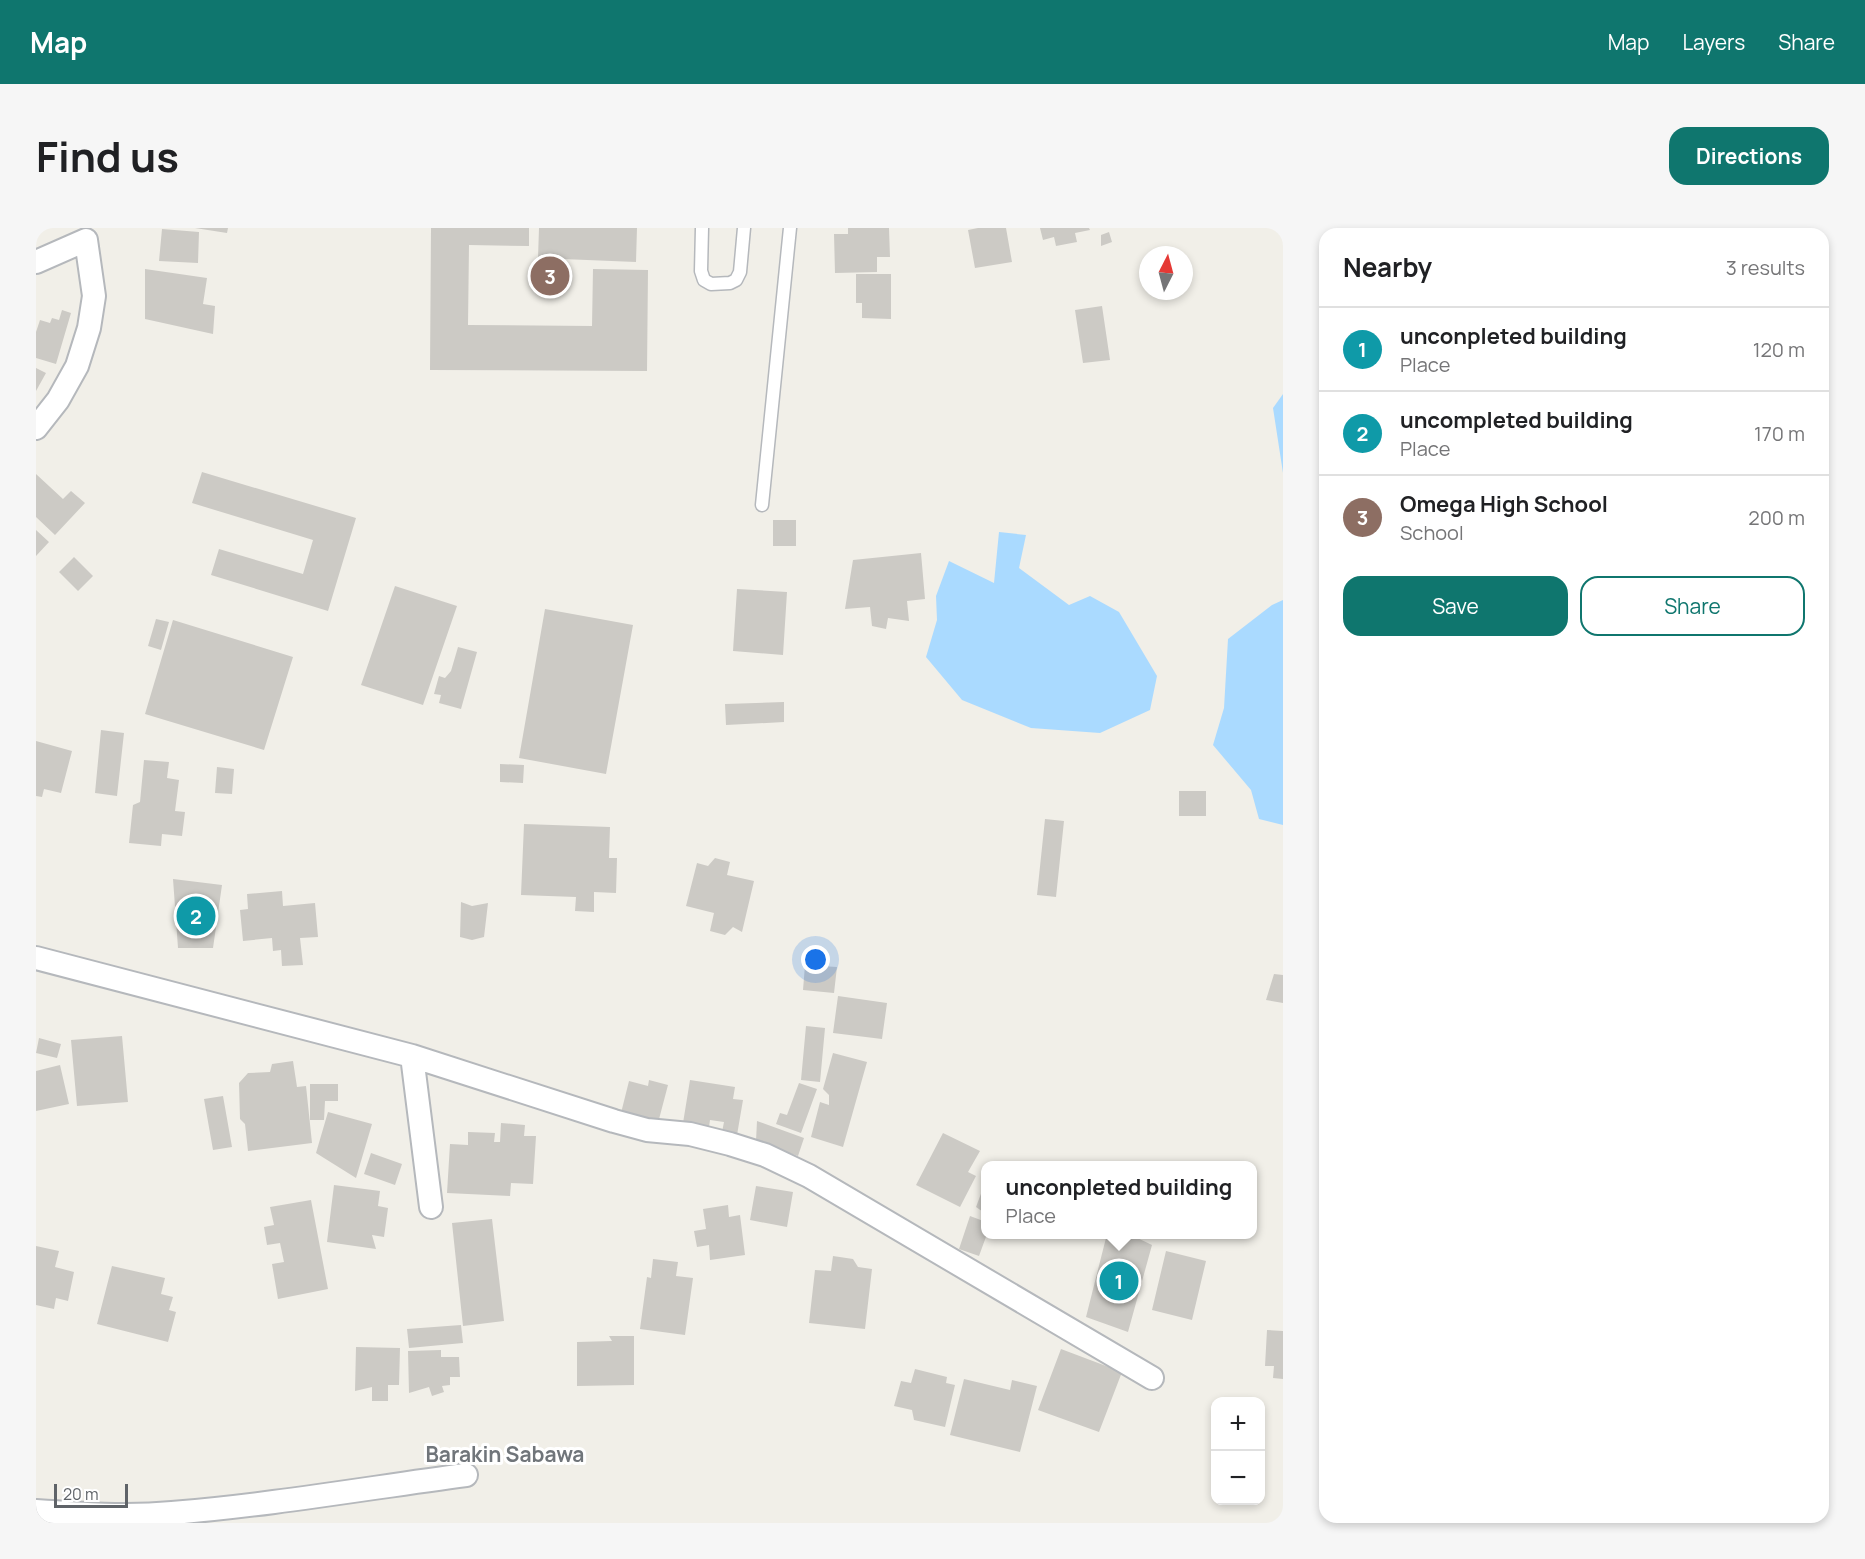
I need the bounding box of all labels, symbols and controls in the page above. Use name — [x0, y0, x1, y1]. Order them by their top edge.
text: Map — [30, 23, 87, 61]
text: Map — [1608, 28, 1649, 56]
text: Layers — [1682, 28, 1745, 56]
text: Share — [1778, 28, 1835, 56]
text: Find us — [36, 127, 179, 185]
button: Directions — [1669, 127, 1829, 185]
north arrow — [1139, 246, 1193, 300]
text: Nearby — [1343, 249, 1432, 285]
pin: 3 — [530, 254, 570, 298]
text: 3 results — [1726, 254, 1805, 281]
text: unconpleted building — [1400, 321, 1627, 351]
text: 1 — [1358, 336, 1367, 363]
text: 120 m — [1753, 336, 1805, 363]
text: Place — [1400, 351, 1450, 378]
text: uncompleted building — [1400, 405, 1633, 435]
text: 2 — [1357, 420, 1368, 447]
text: 170 m — [1754, 420, 1805, 447]
text: Place — [1400, 435, 1450, 462]
text: Omega High School — [1400, 489, 1608, 519]
text: 3 — [1357, 504, 1368, 531]
text: 200 m — [1748, 504, 1805, 531]
text: School — [1400, 519, 1464, 546]
button: Save — [1343, 576, 1568, 636]
button: Share — [1580, 576, 1805, 636]
pin: 2 — [176, 894, 216, 938]
your location — [801, 945, 830, 974]
popup — [981, 1161, 1257, 1239]
text: unconpleted building — [1006, 1172, 1232, 1202]
text: Place — [1006, 1202, 1056, 1229]
pin: 1 — [1100, 1258, 1138, 1304]
map controls — [1211, 1397, 1265, 1505]
button: + — [1211, 1397, 1265, 1451]
district label: Barakin Sabawa — [426, 1440, 584, 1468]
button: − — [1211, 1451, 1265, 1505]
scale bar — [54, 1481, 128, 1508]
text: 20 m — [63, 1483, 99, 1505]

